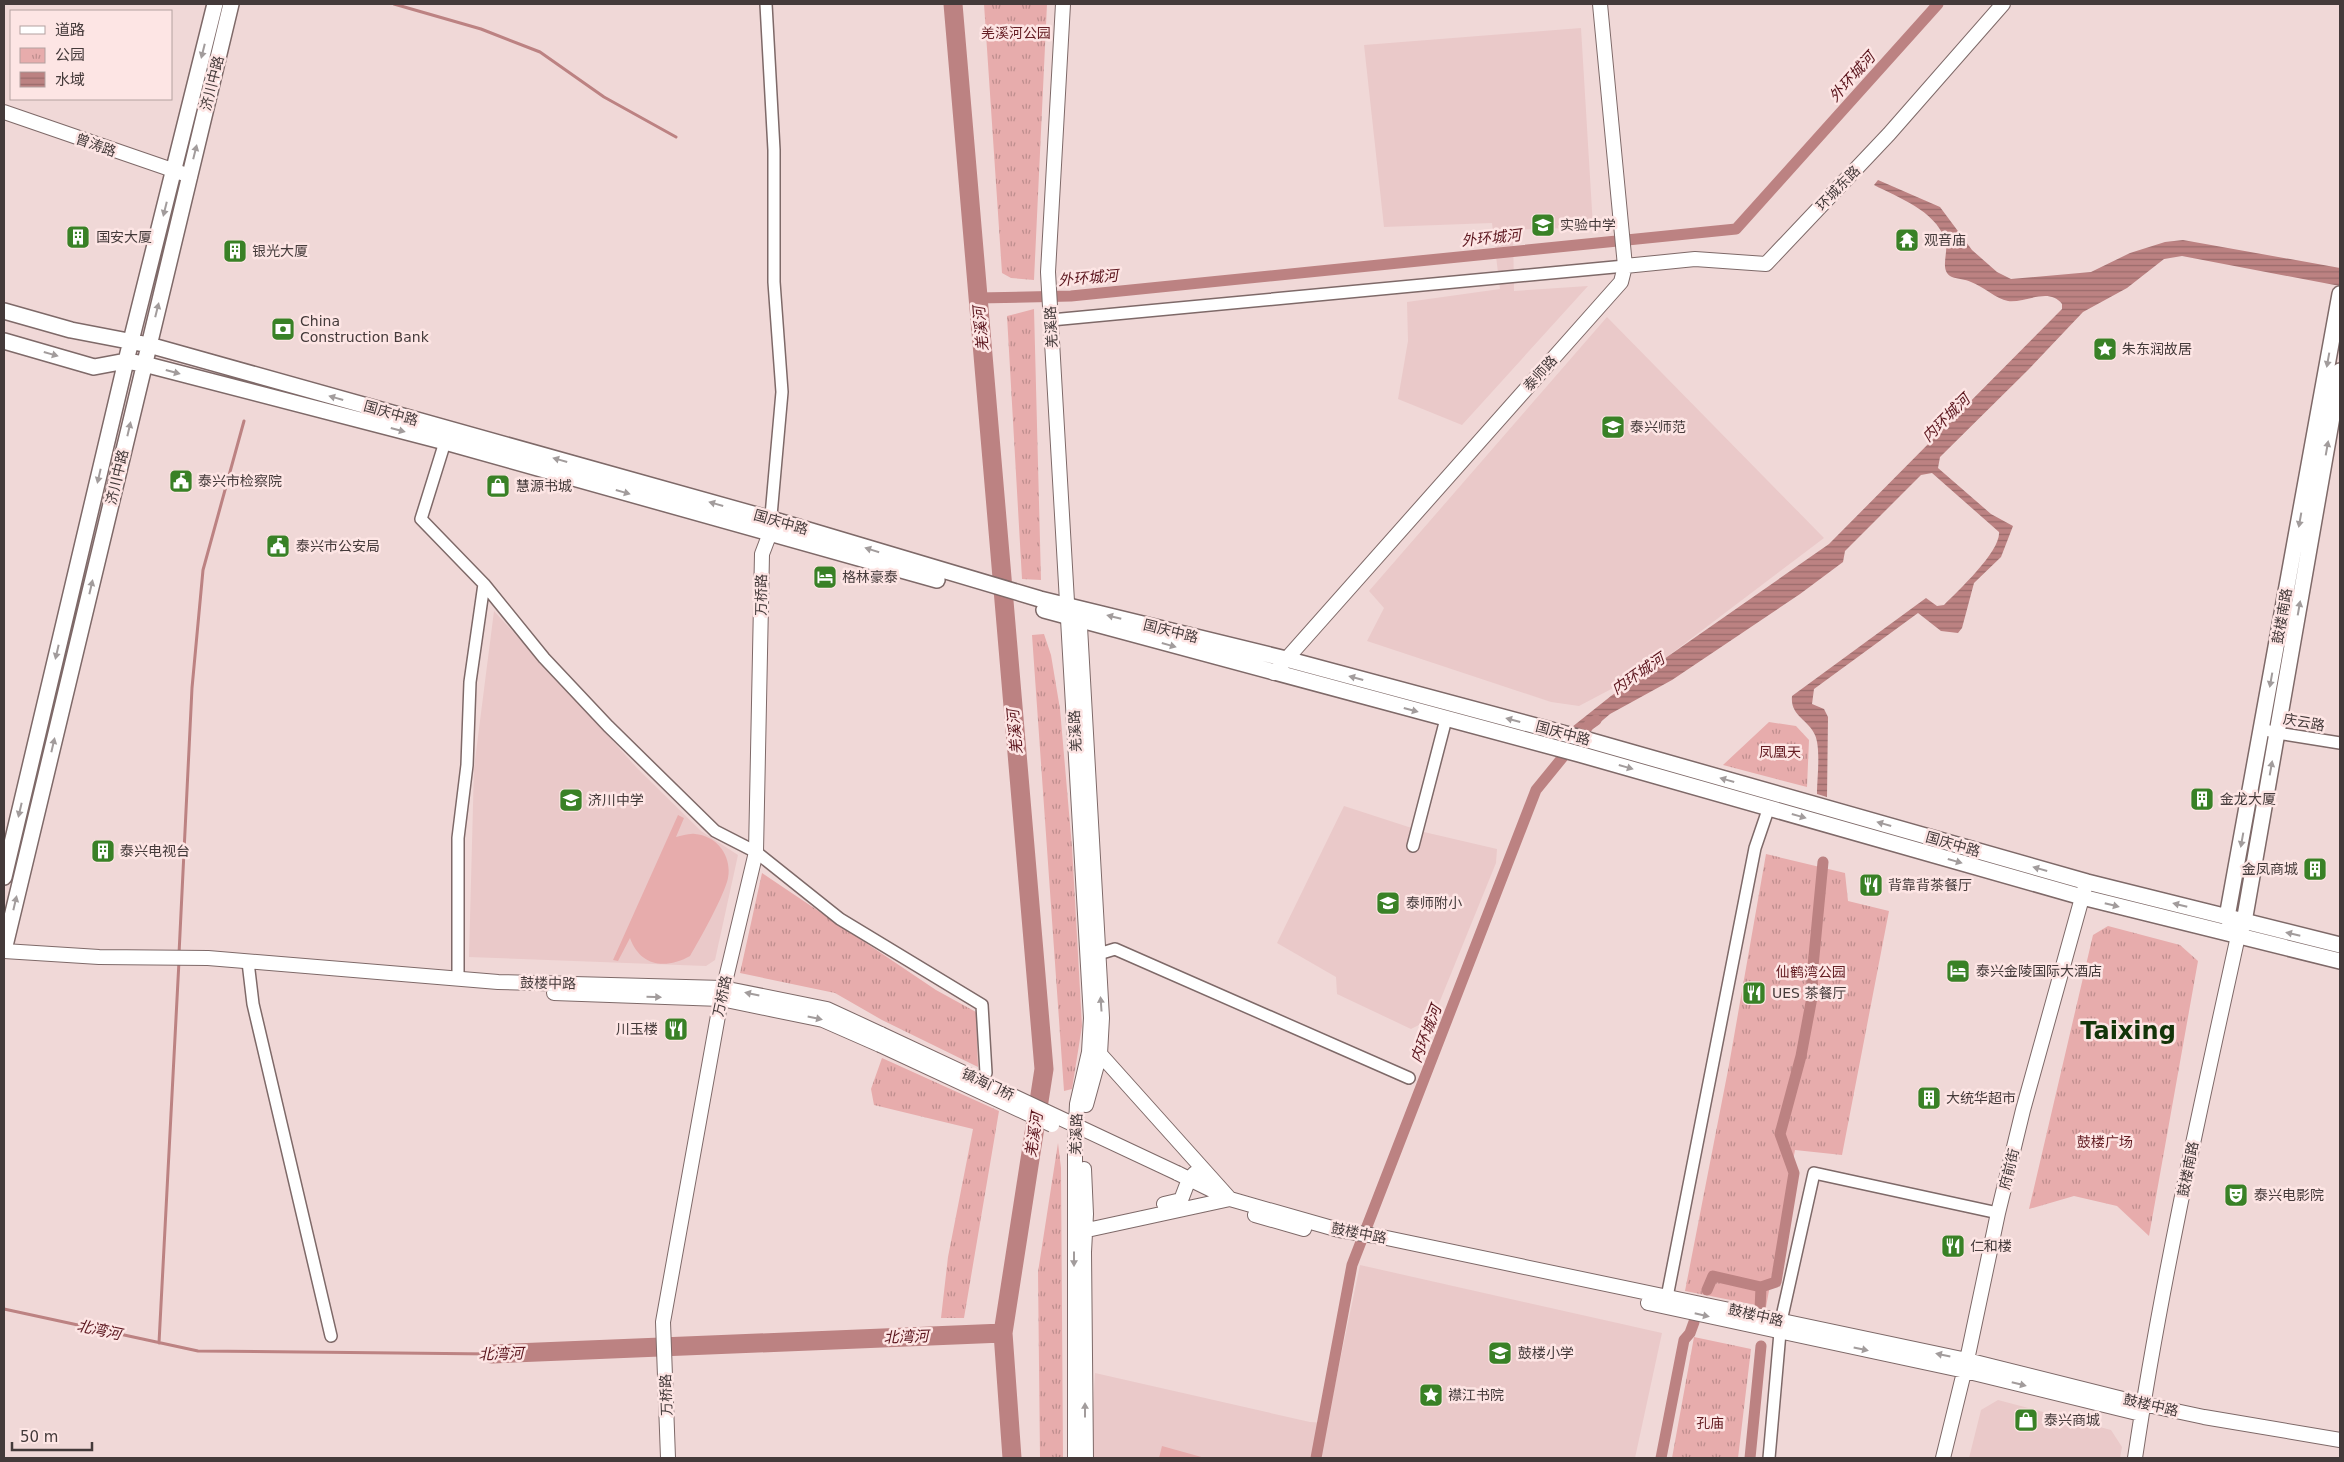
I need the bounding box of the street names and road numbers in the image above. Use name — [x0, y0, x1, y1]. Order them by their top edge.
street label: 济川中路 — [197, 54, 227, 112]
street label: 曾涛路 — [74, 130, 118, 160]
street label: 环城东路 — [1813, 162, 1863, 214]
street label: 羌溪路 — [1042, 306, 1060, 348]
street label: 泰师路 — [1520, 352, 1560, 394]
street label: 国庆中路 — [362, 398, 420, 428]
street label: 济川中路 — [103, 448, 131, 506]
street label: 国庆中路 — [752, 507, 810, 537]
street label: 万桥路 — [753, 574, 769, 616]
street label: 鼓楼南路 — [2269, 587, 2295, 645]
street label: 国庆中路 — [1142, 616, 1200, 646]
street label: 羌溪路 — [1066, 710, 1084, 752]
street label: 庆云路 — [2282, 710, 2326, 734]
street label: 国庆中路 — [1534, 718, 1592, 748]
street label: 国庆中路 — [1924, 829, 1982, 859]
street label: 万桥路 — [710, 974, 734, 1018]
street label: 鼓楼中路 — [520, 975, 576, 991]
street label: 镇海门桥 — [959, 1065, 1017, 1103]
street label: 羌溪路 — [1067, 1113, 1085, 1155]
street label: 鼓楼南路 — [2175, 1140, 2201, 1198]
street label: 府前街 — [1996, 1147, 2022, 1191]
street label: 鼓楼中路 — [1330, 1220, 1388, 1246]
street label: 鼓楼中路 — [1727, 1301, 1785, 1329]
street label: 万桥路 — [657, 1374, 675, 1416]
street label: 鼓楼中路 — [2122, 1391, 2180, 1419]

